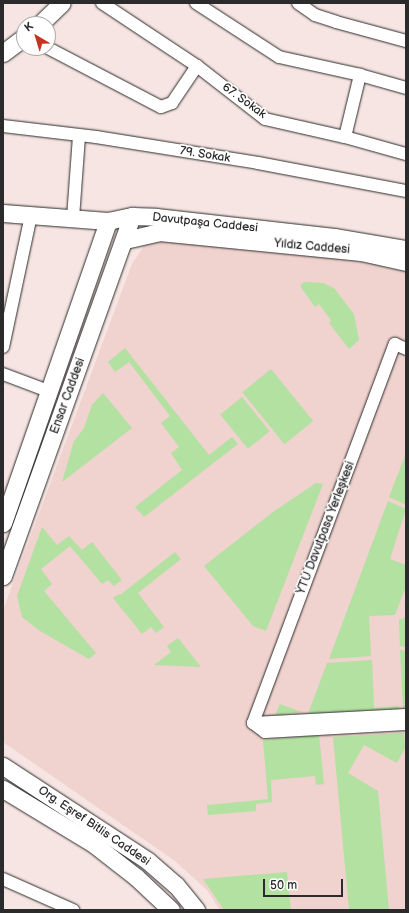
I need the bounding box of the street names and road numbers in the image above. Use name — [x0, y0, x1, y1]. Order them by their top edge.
street label: 67. Sokak — [219, 80, 269, 122]
street label: 79. Sokak — [179, 144, 231, 166]
street label: Davutpaşa Caddesi — [151, 210, 259, 236]
street label: Yıldız Caddesi — [273, 237, 351, 257]
street label: Ensar Caddesi — [48, 356, 88, 436]
street label: YTU Davutpasa Yerleşkesi — [294, 459, 358, 597]
street label: Org. Eşref Bitlis Caddesi — [35, 783, 153, 869]

